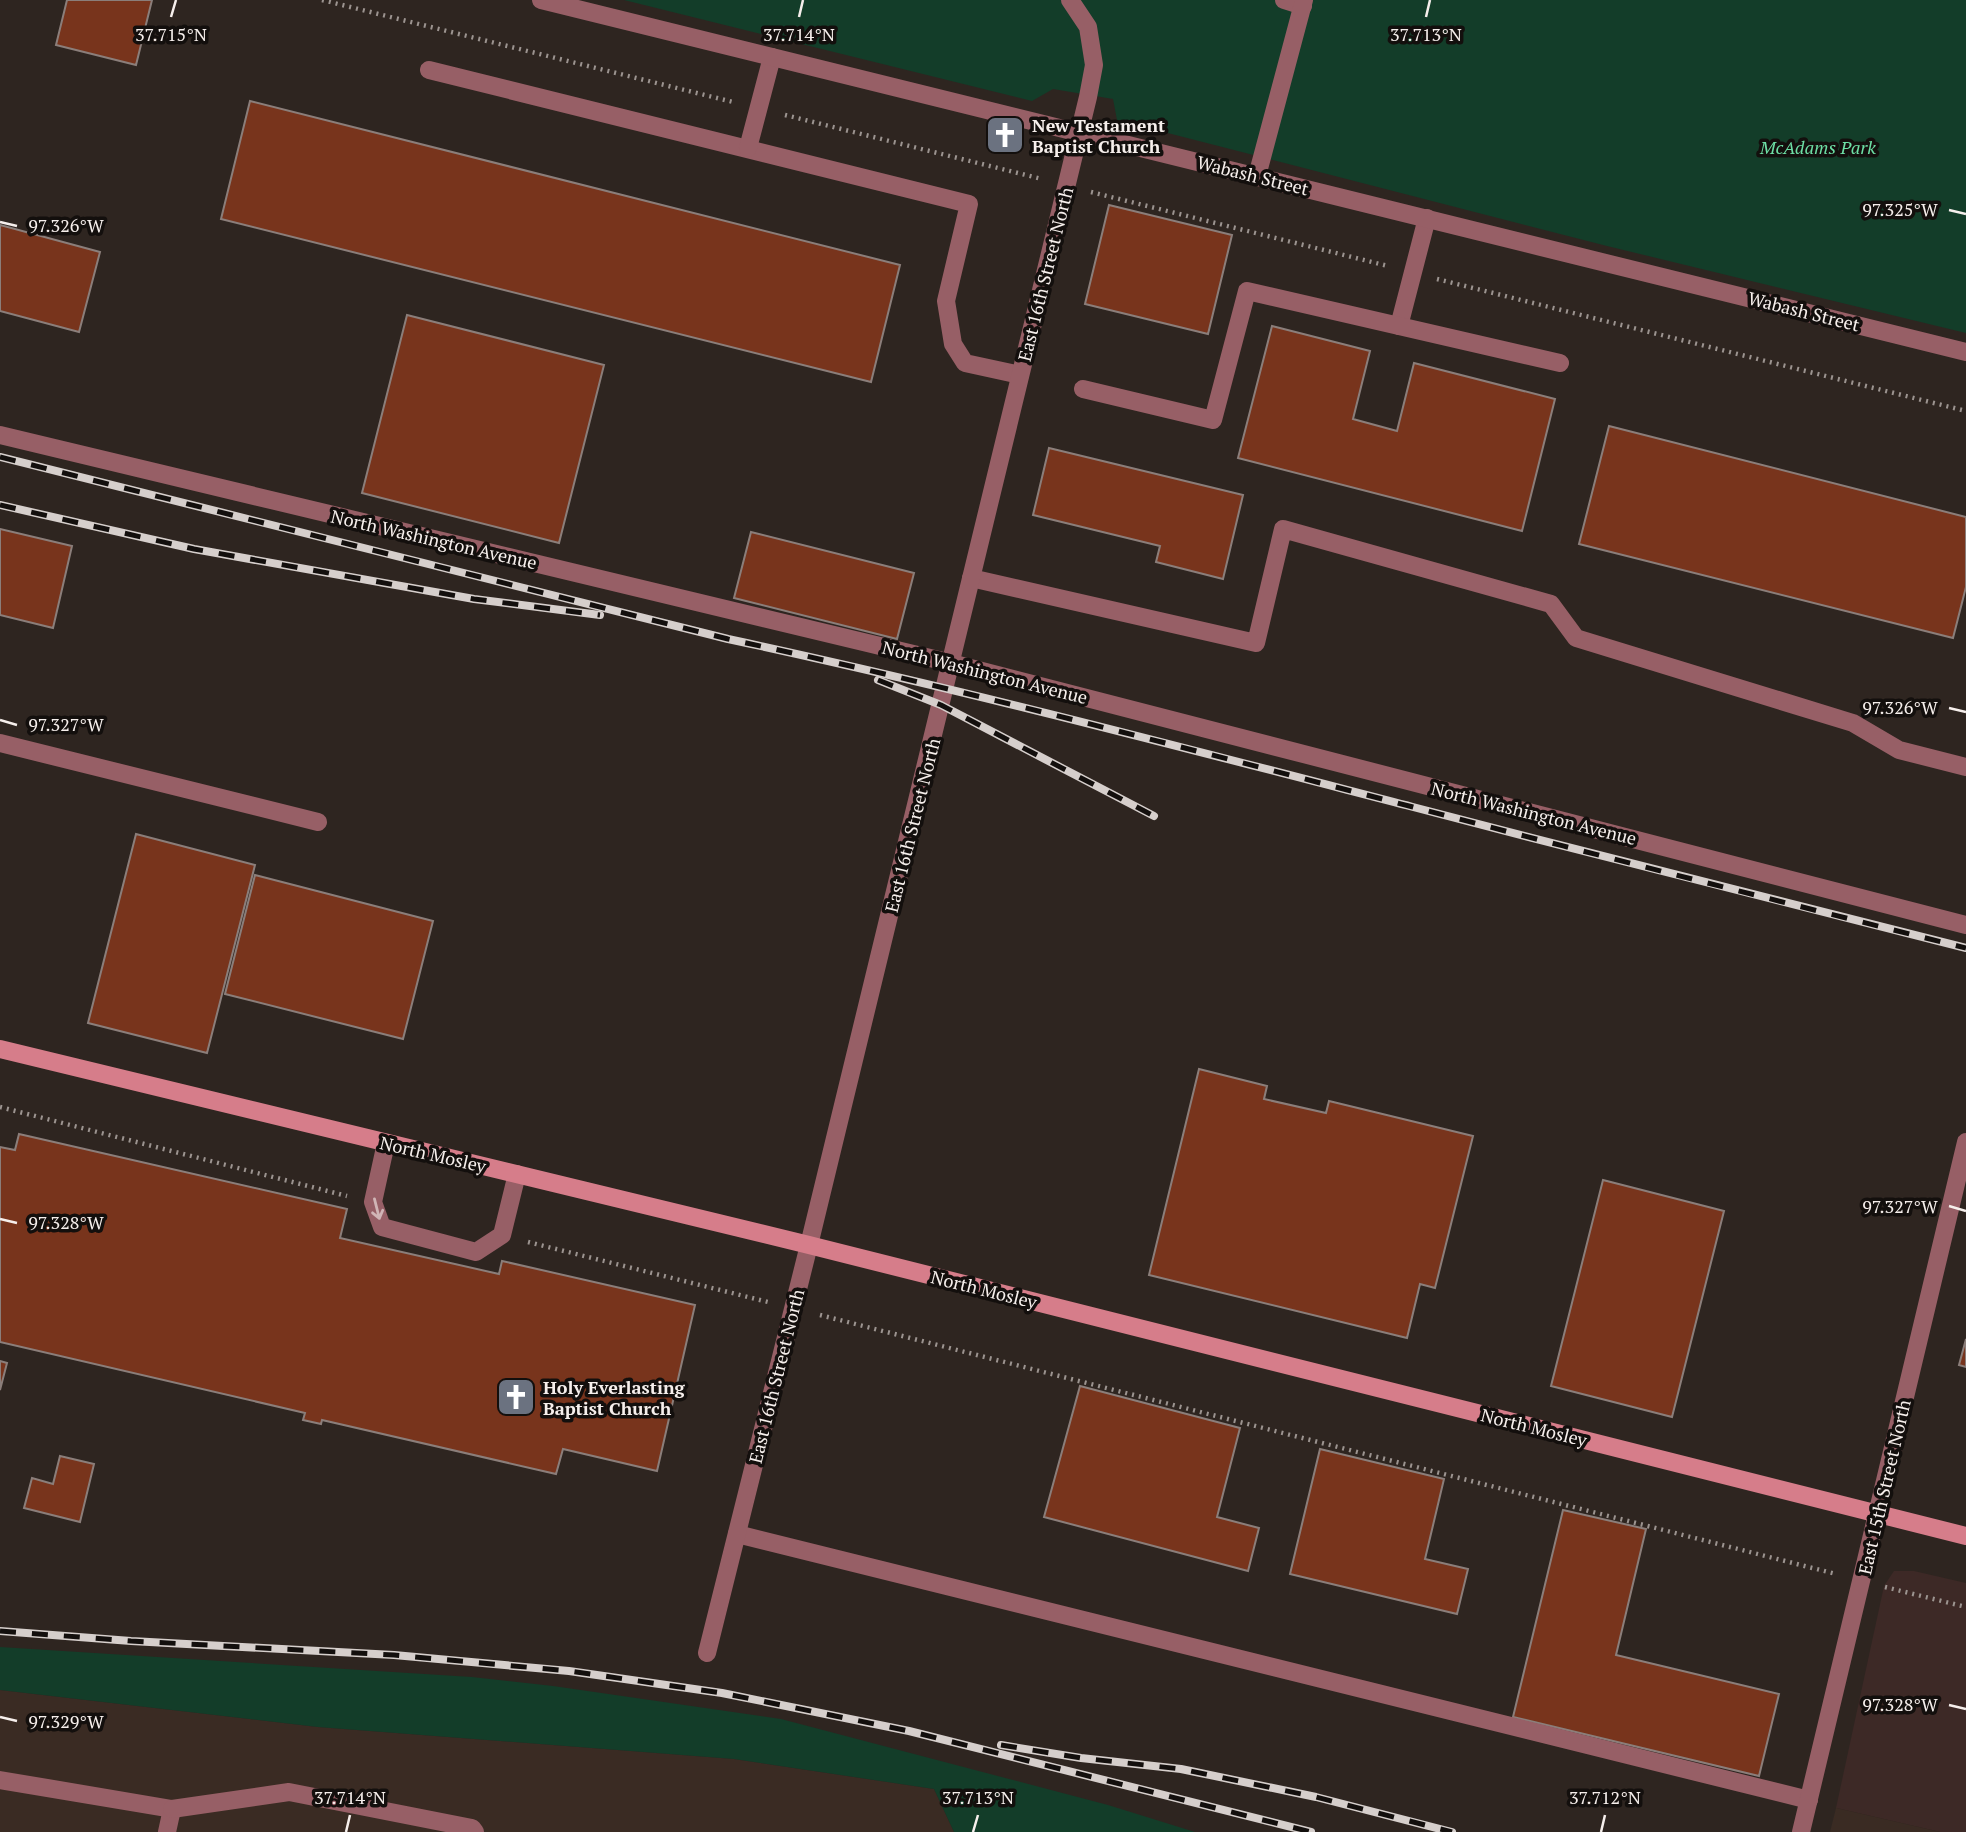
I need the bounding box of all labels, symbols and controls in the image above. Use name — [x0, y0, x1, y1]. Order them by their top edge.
text: 37.715°N — [135, 22, 207, 46]
text: 37.714°N — [763, 22, 835, 46]
text: 37.713°N — [1390, 22, 1462, 46]
place label: New Testament Baptist Church — [1032, 113, 1165, 158]
church icon: New Testament Baptist Church — [984, 114, 1026, 156]
park label: McAdams Park — [1759, 135, 1876, 159]
street label: Wabash Street — [1195, 150, 1312, 201]
street label: East 16th Street North — [1012, 184, 1078, 364]
text: 97.325°W — [1862, 197, 1938, 221]
text: 97.326°W — [28, 213, 104, 237]
street label: Wabash Street — [1746, 286, 1863, 337]
street label: North Washington Avenue — [329, 504, 539, 574]
street label: North Washington Avenue — [880, 635, 1090, 709]
text: 97.326°W — [1862, 695, 1938, 719]
text: 97.327°W — [28, 712, 104, 736]
street label: East 16th Street North — [879, 735, 945, 915]
street label: North Washington Avenue — [1429, 776, 1639, 850]
street label: North Mosley — [378, 1130, 489, 1178]
text: 97.327°W — [1862, 1194, 1938, 1218]
one-way arrow — [371, 1197, 384, 1219]
text: 97.328°W — [28, 1210, 104, 1234]
street label: North Mosley — [929, 1264, 1040, 1314]
street label: East 16th Street North — [743, 1286, 809, 1466]
place label: Holy Everlasting Baptist Church — [543, 1375, 685, 1420]
church icon: Holy Everlasting Baptist Church — [495, 1376, 537, 1418]
street label: East 15th Street North — [1852, 1397, 1916, 1577]
street label: North Mosley — [1479, 1402, 1590, 1452]
text: 97.328°W — [1862, 1692, 1938, 1716]
text: 97.329°W — [28, 1709, 104, 1733]
text: 37.714°N — [314, 1785, 386, 1809]
text: 37.713°N — [942, 1785, 1014, 1809]
text: 37.712°N — [1569, 1785, 1641, 1809]

